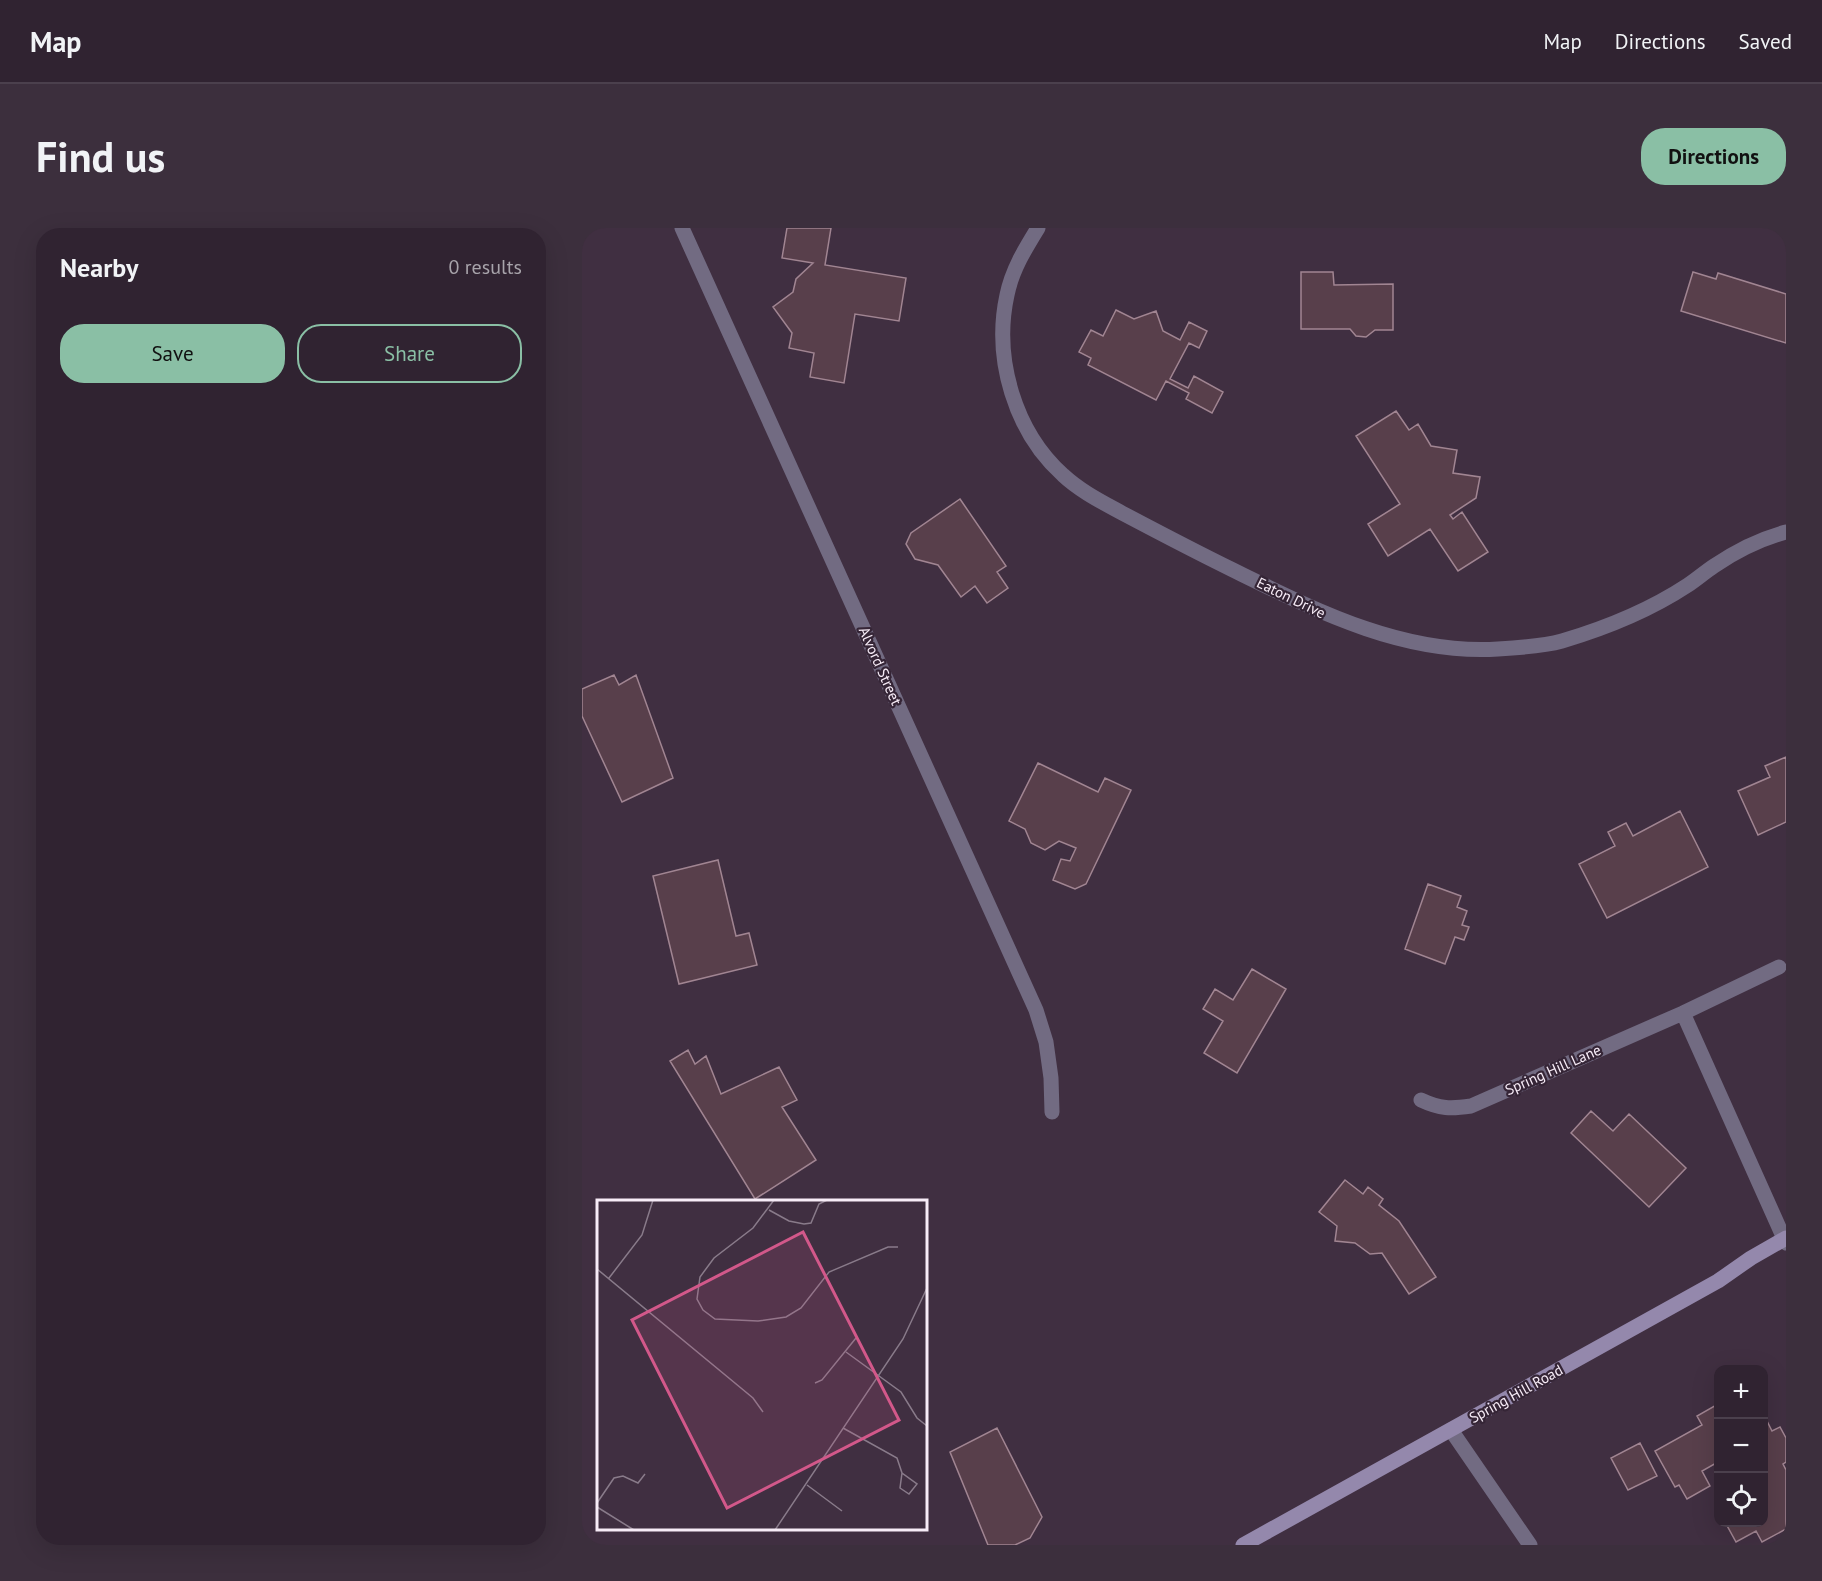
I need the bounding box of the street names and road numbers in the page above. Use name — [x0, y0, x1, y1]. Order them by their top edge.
street label: Eaton Drive — [1254, 573, 1329, 622]
street label: Alvord Street — [855, 624, 906, 708]
street label: Spring Hill Lane — [1502, 1040, 1604, 1099]
street label: Spring Hill Road — [1466, 1360, 1566, 1427]

